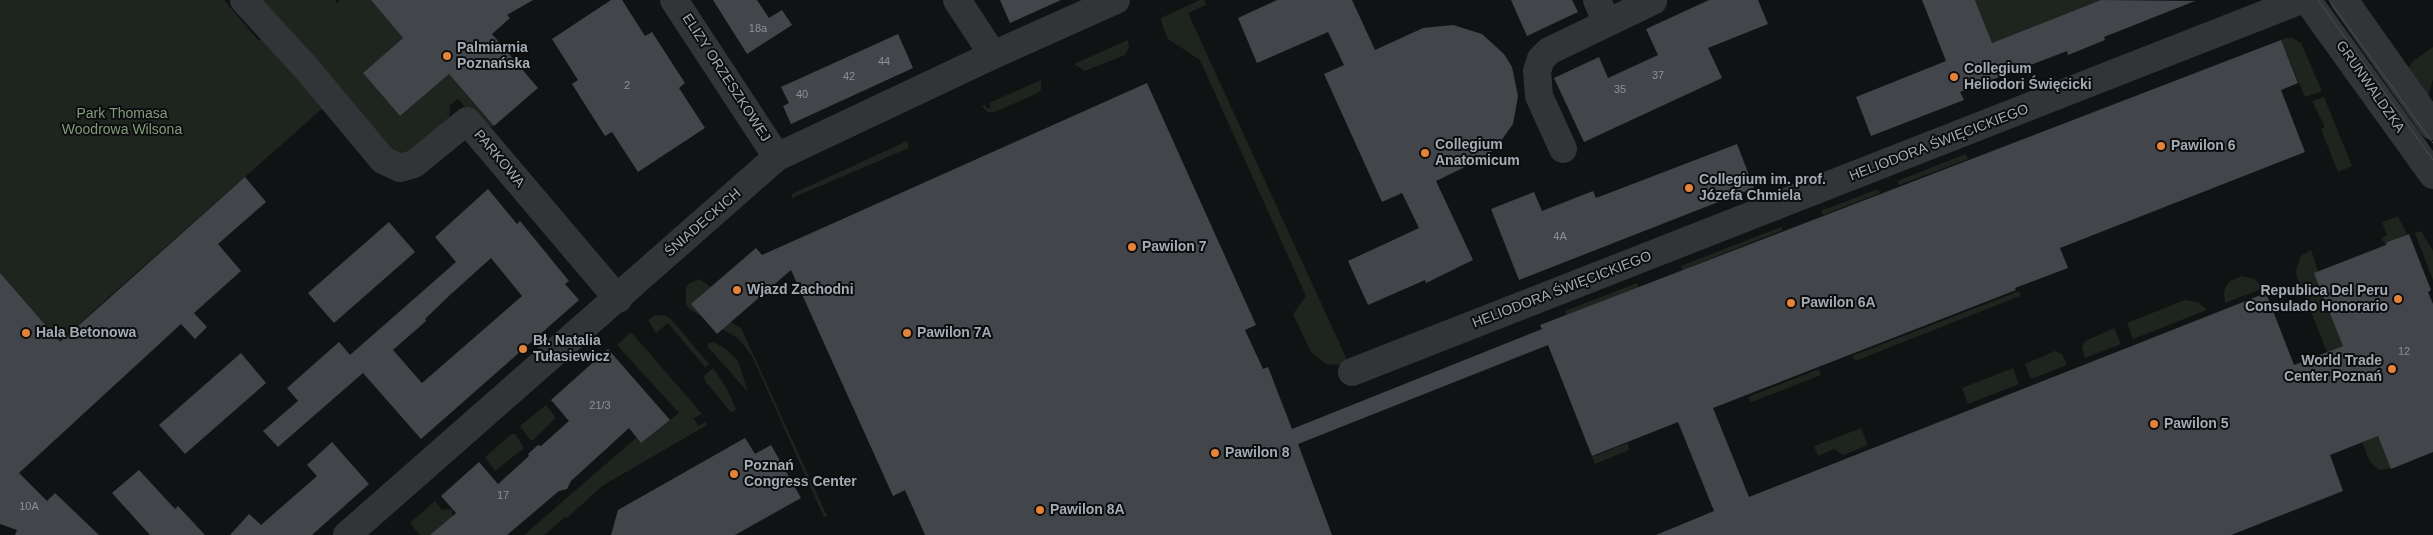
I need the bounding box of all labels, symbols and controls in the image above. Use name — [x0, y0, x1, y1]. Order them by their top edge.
street label: ELIZY ORZESZKOWEJ — [678, 11, 774, 145]
house number: 18a — [749, 22, 767, 36]
street label: GRUNWALDZKA — [2332, 38, 2408, 136]
place label: Palmiarnia Poznańska — [457, 40, 530, 72]
marker: Palmiarnia Poznańska — [441, 50, 453, 62]
house number: 44 — [878, 55, 890, 69]
place label: Collegium Heliodori Święcicki — [1964, 61, 2092, 94]
house number: 37 — [1652, 69, 1664, 83]
house number: 42 — [843, 70, 855, 84]
marker: Collegium Heliodori Święcicki — [1948, 71, 1960, 83]
house number: 2 — [624, 79, 630, 93]
house number: 35 — [1614, 83, 1626, 97]
house number: 40 — [796, 88, 808, 102]
street label: HELIODORA ŚWIĘCICKIEGO — [1847, 101, 2031, 185]
park label: Park Thomasa Woodrowa Wilsona — [62, 106, 182, 138]
street label: PARKOWA — [470, 127, 528, 191]
place label: Collegium Anatomicum — [1435, 137, 1520, 170]
place label: Pawilon 6 — [2171, 138, 2236, 154]
marker: Pawilon 6 — [2155, 140, 2167, 152]
marker: Collegium Anatomicum — [1419, 147, 1431, 159]
place label: Collegium im. prof. Józefa Chmiela — [1699, 172, 1826, 204]
marker: Collegium im. prof. Józefa Chmiela — [1683, 182, 1695, 194]
street label: ŚNIADECKICH — [661, 185, 745, 261]
house number: 4A — [1553, 230, 1567, 244]
place label: Pawilon 7 — [1142, 239, 1207, 255]
marker: Pawilon 7 — [1126, 241, 1138, 253]
street label: HELIODORA ŚWIĘCICKIEGO — [1470, 248, 1654, 332]
place label: Wjazd Zachodni — [747, 282, 854, 298]
place label: Republica Del Peru Consulado Honorario — [2245, 283, 2388, 316]
marker: Wjazd Zachodni — [731, 284, 743, 296]
marker: Republica Del Peru Consulado Honorario — [2392, 293, 2404, 305]
place label: Pawilon 6A — [1801, 295, 1876, 311]
marker: Pawilon 6A — [1785, 297, 1797, 309]
place label: Hala Betonowa — [36, 325, 136, 341]
place label: Pawilon 7A — [917, 325, 992, 341]
marker: Hala Betonowa — [20, 327, 32, 339]
marker: Pawilon 7A — [901, 327, 913, 339]
place label: Bł. Natalia Tułasiewicz — [533, 333, 610, 366]
marker: Bł. Natalia Tułasiewicz — [517, 343, 529, 355]
house number: 12 — [2398, 345, 2410, 359]
place label: World Trade Center Poznań — [2284, 353, 2382, 386]
marker: World Trade Center Poznań — [2386, 363, 2398, 375]
house number: 21/3 — [589, 399, 611, 413]
place label: Pawilon 5 — [2164, 416, 2229, 432]
marker: Pawilon 5 — [2148, 418, 2160, 430]
place label: Pawilon 8 — [1225, 445, 1290, 461]
marker: Pawilon 8 — [1209, 447, 1221, 459]
place label: Poznań Congress Center — [744, 458, 857, 491]
marker: Poznań Congress Center — [728, 468, 740, 480]
house number: 17 — [497, 489, 509, 503]
house number: 10A — [19, 500, 39, 514]
place label: Pawilon 8A — [1050, 502, 1125, 518]
marker: Pawilon 8A — [1034, 504, 1046, 516]

